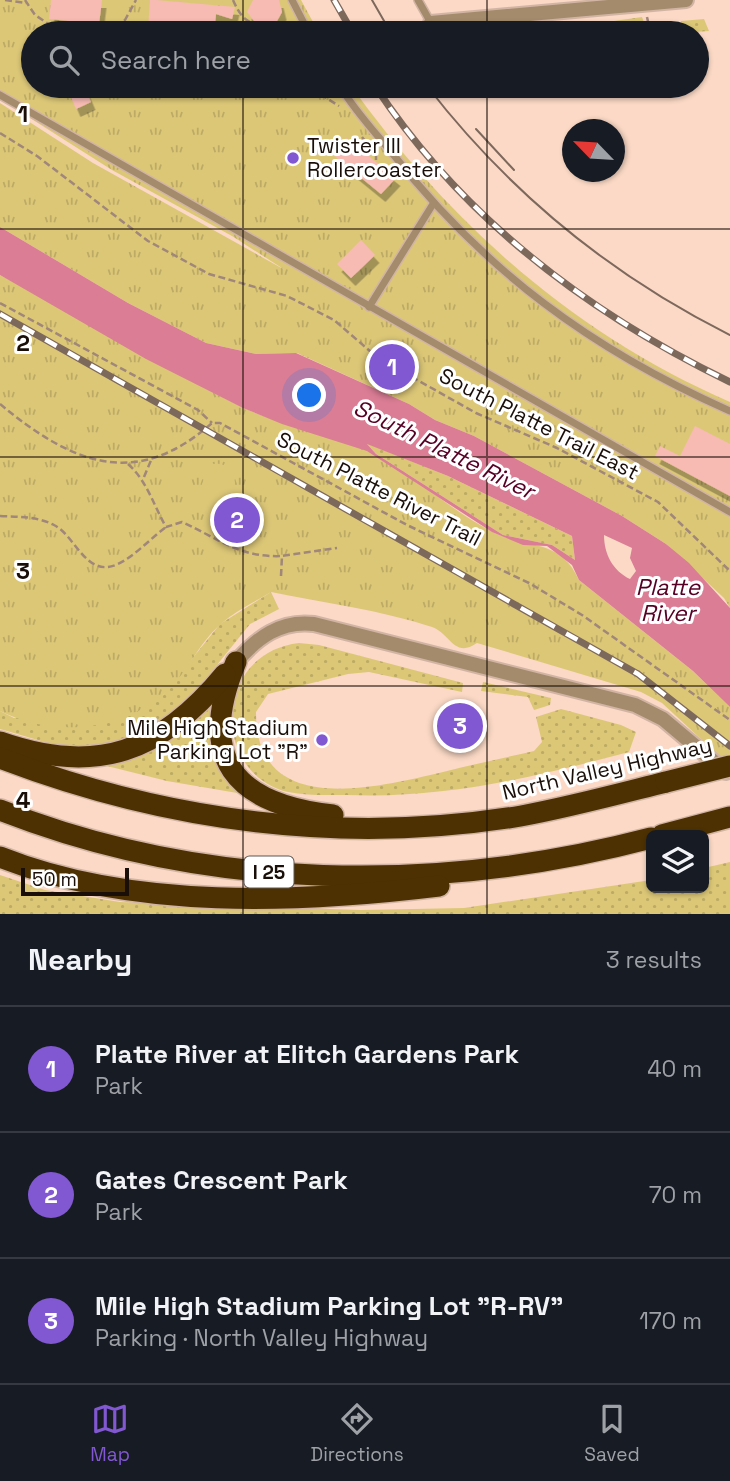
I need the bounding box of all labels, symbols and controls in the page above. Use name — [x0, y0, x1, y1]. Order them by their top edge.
search box — [21, 21, 709, 98]
icon: search — [45, 41, 83, 79]
text: Search here — [101, 43, 251, 77]
text: 1 — [18, 99, 28, 129]
north arrow — [562, 119, 625, 182]
place label: Twister III Rollercoaster — [307, 132, 442, 183]
marker: Twister III Rollercoaster — [285, 150, 301, 166]
text: 2 — [16, 328, 30, 358]
pin: 1 — [369, 341, 415, 393]
street label: South Platte Trail East — [435, 361, 644, 486]
your location — [292, 378, 326, 412]
water label: South Platte River — [349, 392, 541, 507]
street label: South Platte River Trail — [272, 425, 486, 552]
pin: 2 — [214, 494, 260, 546]
text: 3 — [16, 556, 30, 586]
water label: Platte River — [636, 572, 702, 628]
pin: 3 — [437, 700, 483, 752]
place label: Mile High Stadium Parking Lot "R" — [127, 714, 308, 765]
street label: North Valley Highway — [499, 731, 714, 806]
marker: Mile High Stadium Parking Lot "R" — [314, 732, 330, 748]
text: 4 — [16, 785, 31, 815]
map controls — [646, 830, 709, 893]
button: layers — [646, 830, 709, 893]
road number: I 25 — [244, 856, 294, 888]
scale bar — [21, 865, 130, 897]
text: 50 m — [32, 867, 77, 892]
text: Nearby — [28, 940, 132, 979]
text: 3 results — [606, 945, 702, 975]
text: Platte River at Elitch Gardens Park — [95, 1037, 519, 1071]
text: 1 — [46, 1054, 56, 1084]
text: 40 m — [647, 1054, 702, 1084]
text: Park — [95, 1071, 143, 1101]
text: Gates Crescent Park — [95, 1163, 348, 1197]
text: 2 — [44, 1180, 58, 1210]
text: 70 m — [649, 1180, 702, 1210]
text: Park — [95, 1197, 143, 1227]
text: Mile High Stadium Parking Lot "R-RV" — [95, 1289, 563, 1323]
text: 3 — [44, 1306, 58, 1336]
text: 170 m — [639, 1306, 702, 1336]
text: Parking · North Valley Highway — [95, 1323, 428, 1353]
tab: Map — [90, 1400, 130, 1467]
tab: Directions — [311, 1400, 404, 1467]
tab: Saved — [584, 1400, 640, 1467]

